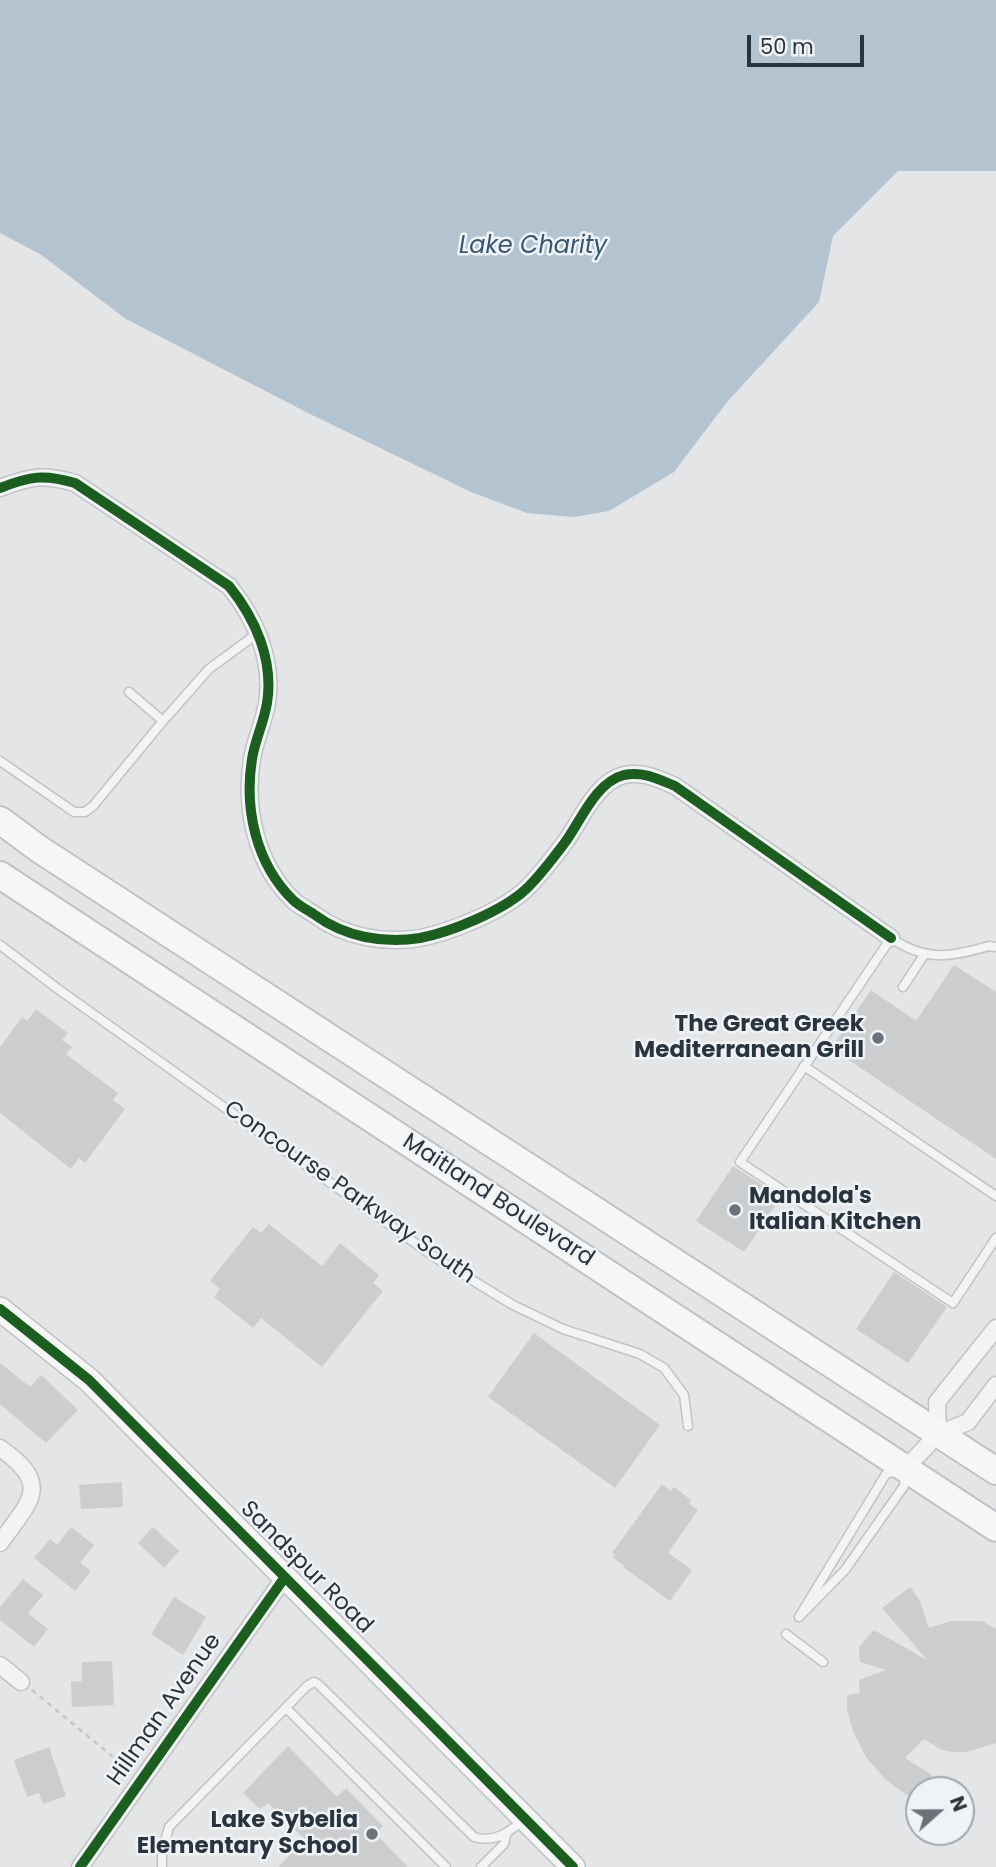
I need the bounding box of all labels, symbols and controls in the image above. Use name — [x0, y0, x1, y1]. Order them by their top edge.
scale bar — [751, 21, 868, 65]
text: 50 m — [760, 32, 814, 61]
water label: Lake Charity — [459, 233, 607, 261]
place label: The Great Greek Mediterranean Grill — [634, 1011, 864, 1065]
marker: The Great Greek Mediterranean Grill — [870, 1030, 886, 1046]
street label: Concourse Parkway South — [218, 1096, 480, 1290]
street label: Maitland Boulevard — [397, 1129, 599, 1273]
place label: Mandola's Italian Kitchen — [749, 1183, 922, 1237]
marker: Mandola's Italian Kitchen — [727, 1202, 743, 1218]
street label: Sandspur Road — [234, 1496, 378, 1640]
street label: Hillman Avenue — [102, 1629, 228, 1791]
north arrow — [905, 1776, 975, 1846]
text: N — [943, 1792, 973, 1816]
place label: Lake Sybelia Elementary School — [137, 1807, 358, 1861]
marker: Lake Sybelia Elementary School — [364, 1826, 380, 1842]

